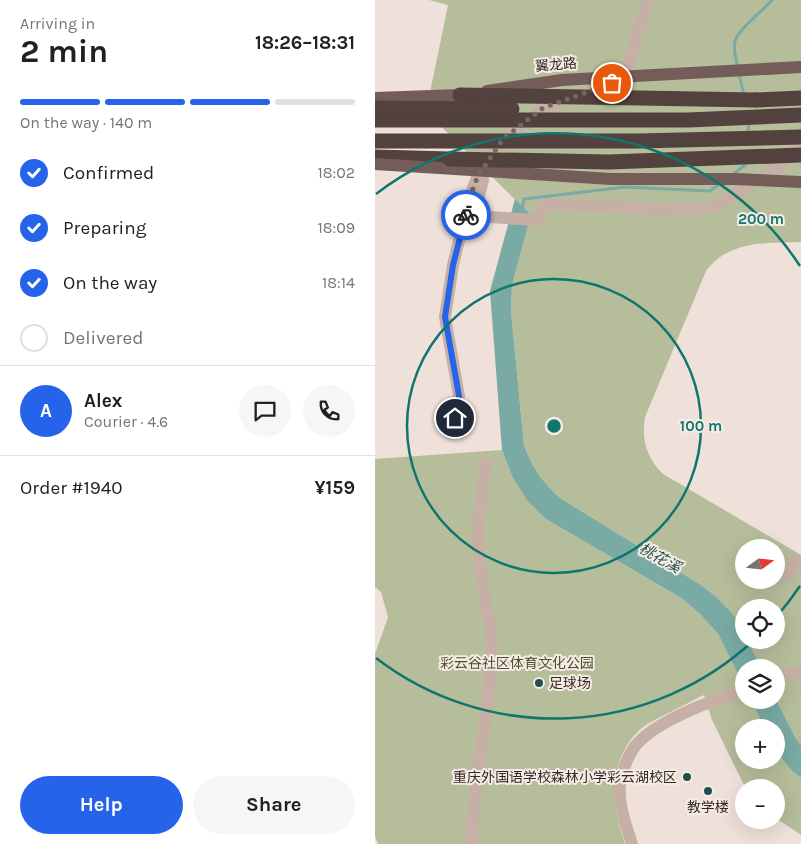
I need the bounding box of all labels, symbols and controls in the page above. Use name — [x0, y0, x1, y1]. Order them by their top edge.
text: Arriving in — [20, 14, 95, 33]
text: 18:26–18:31 — [255, 32, 355, 54]
text: 2 min — [20, 33, 108, 70]
street label: 翼龙路 — [534, 55, 578, 75]
pin — [591, 62, 633, 104]
icon: bag — [598, 69, 626, 97]
text: On the way · 140 m — [20, 113, 152, 132]
icon: check — [20, 159, 48, 187]
text: Confirmed — [63, 162, 154, 184]
text: 18:02 — [317, 163, 355, 182]
courier — [441, 190, 491, 240]
icon: bike — [452, 201, 480, 229]
text: 200 m — [738, 210, 784, 228]
icon: check — [20, 214, 48, 242]
text: Preparing — [63, 217, 146, 239]
text: 18:09 — [317, 218, 355, 237]
icon: check — [20, 269, 48, 297]
text: On the way — [63, 272, 157, 294]
text: 18:14 — [322, 273, 355, 292]
text: Delivered — [63, 327, 143, 349]
button: chat — [239, 385, 291, 437]
button: phone — [303, 385, 355, 437]
text: Alex — [84, 390, 122, 412]
pin — [434, 397, 476, 439]
text: A — [40, 400, 52, 422]
icon: home — [441, 404, 469, 432]
text: Courier · 4.6 — [84, 412, 168, 431]
centre of rings — [545, 417, 563, 435]
text: 100 m — [680, 417, 722, 435]
text: Order #1940 — [20, 477, 123, 499]
text: ¥159 — [314, 477, 355, 499]
water label: 桃花溪 — [636, 539, 686, 578]
north arrow — [735, 539, 785, 589]
map controls — [735, 539, 785, 829]
button: locate — [735, 599, 785, 649]
park label: 彩云谷社区体育文化公园 — [440, 655, 594, 672]
button: layers — [735, 659, 785, 709]
place label: 足球场 — [549, 675, 591, 692]
marker: 足球场 — [533, 677, 545, 689]
button: + — [735, 719, 785, 769]
place label: 重庆外国语学校森林小学彩云湖校区 — [453, 769, 677, 786]
marker: 重庆外国语学校森林小学彩云湖校区 — [681, 771, 693, 783]
button: Help — [20, 776, 183, 834]
button: Share — [193, 776, 355, 834]
button: − — [735, 779, 785, 829]
marker: 教学楼 — [702, 785, 714, 797]
place label: 教学楼 — [687, 799, 729, 816]

